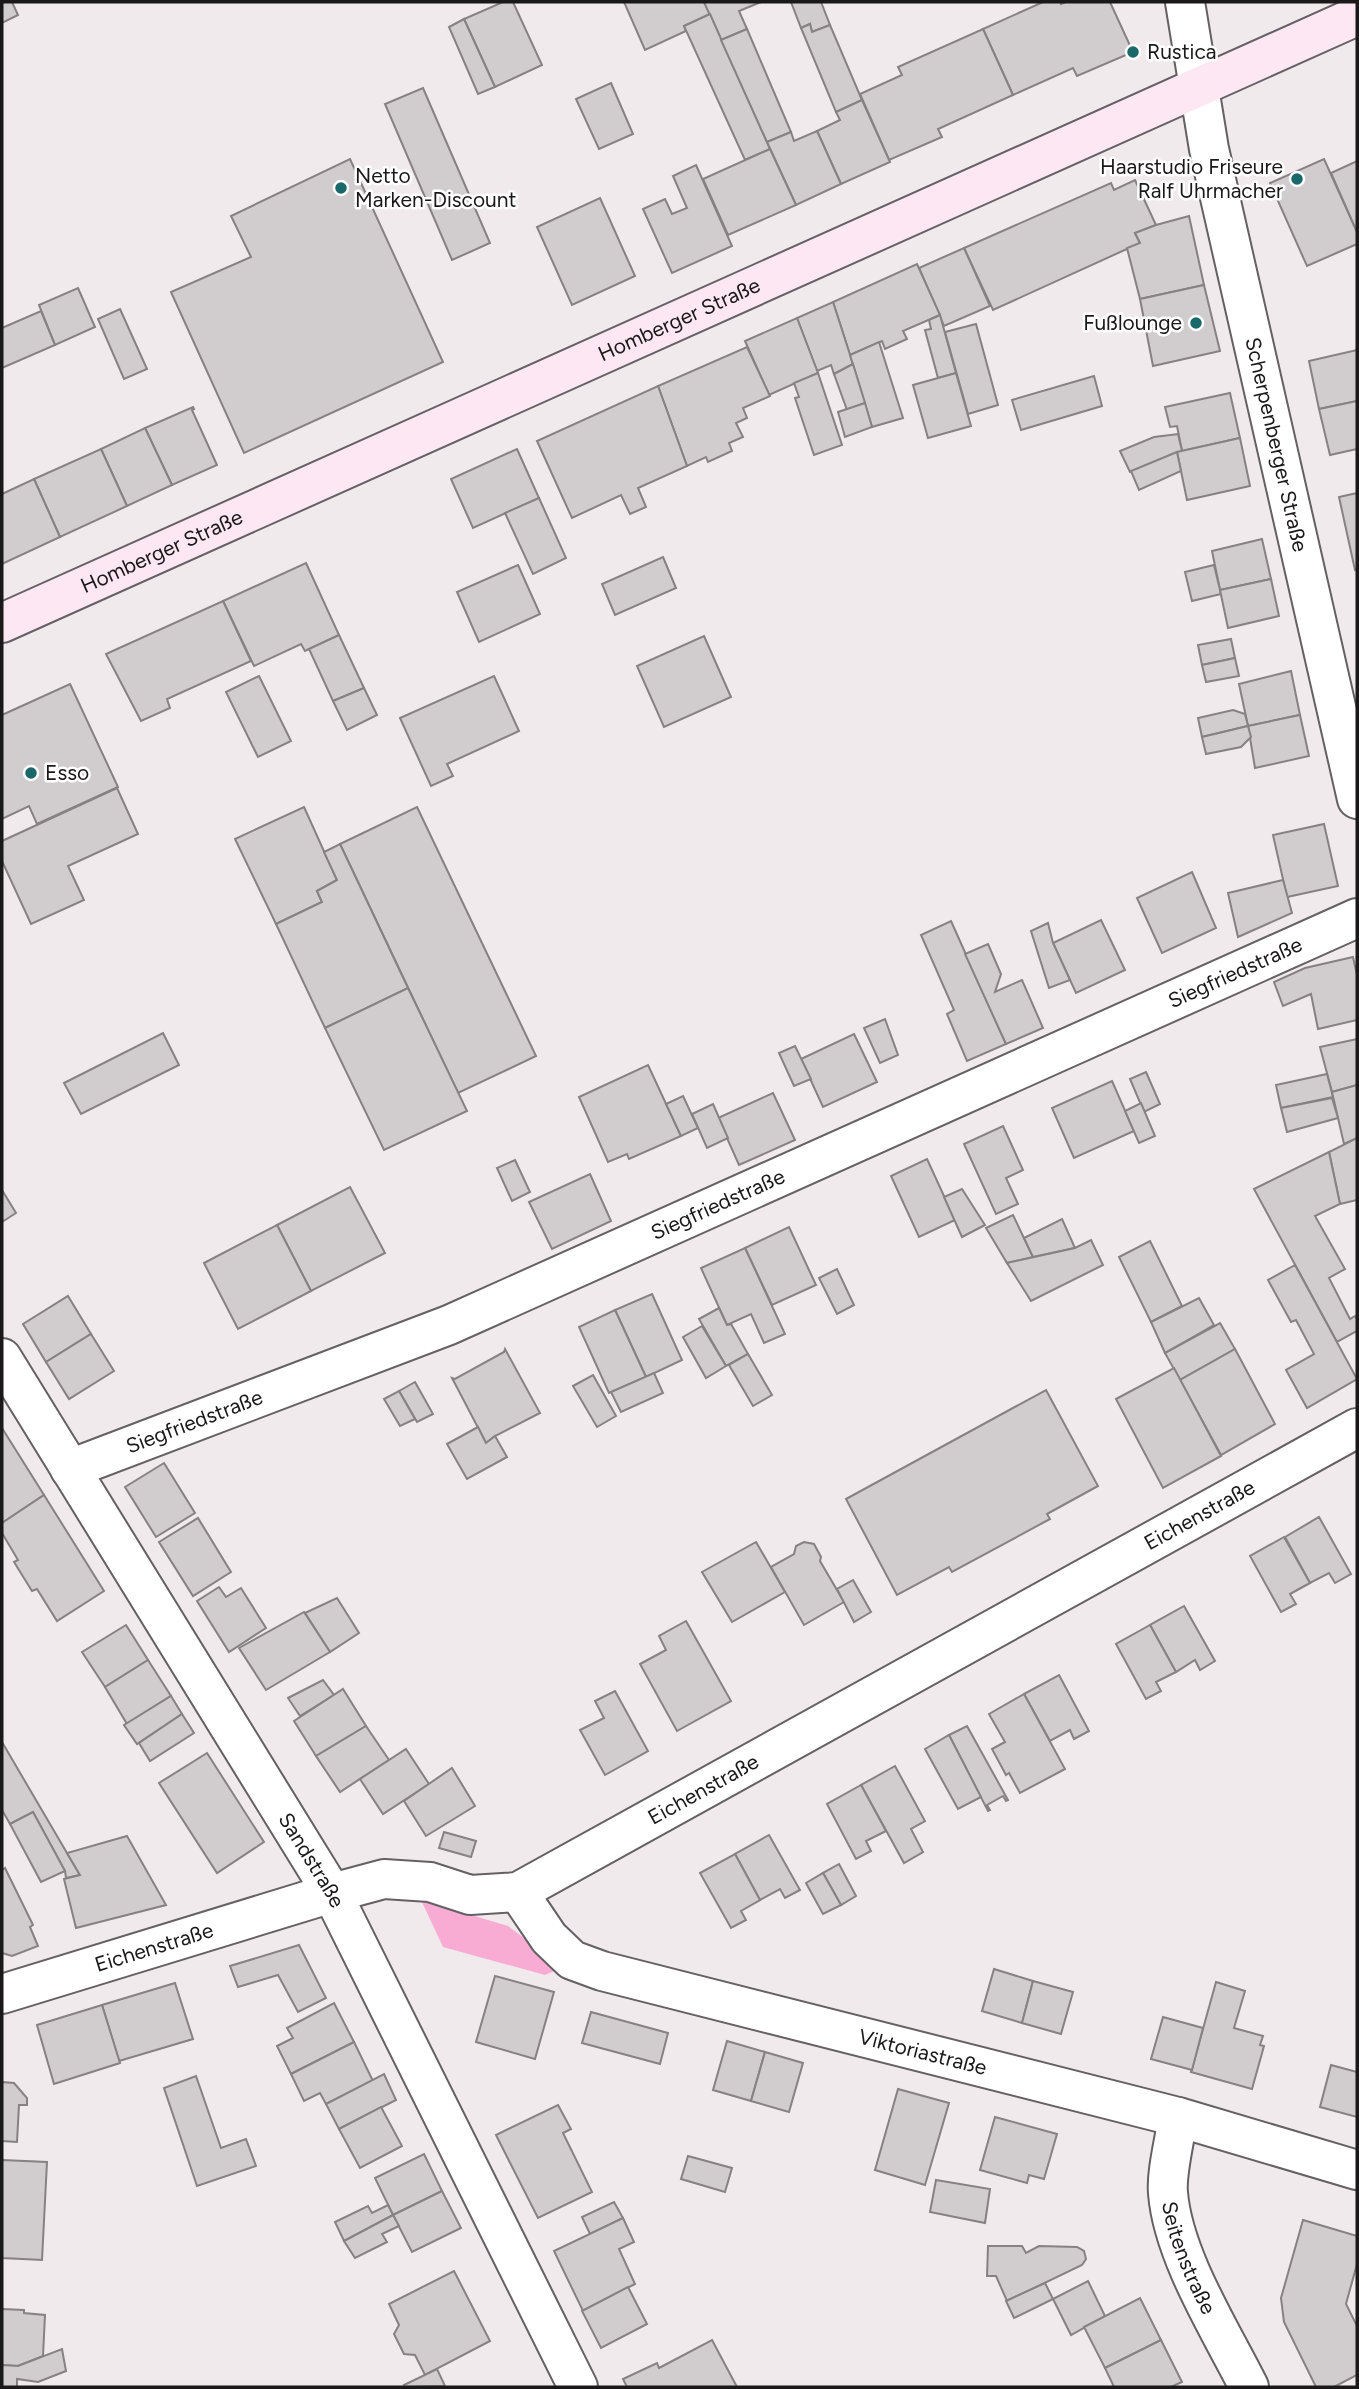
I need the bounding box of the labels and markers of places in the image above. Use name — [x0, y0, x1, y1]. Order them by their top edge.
place label: Rustica — [1147, 39, 1217, 64]
marker: Rustica — [1125, 44, 1141, 60]
place label: Haarstudio Friseure Ralf Uhrmacher — [1100, 154, 1283, 203]
place label: Netto Marken-Discount — [355, 163, 517, 212]
marker: Haarstudio Friseure Ralf Uhrmacher — [1289, 171, 1305, 187]
marker: Netto Marken-Discount — [333, 180, 349, 196]
place label: Fußlounge — [1083, 310, 1182, 335]
marker: Fußlounge — [1188, 315, 1204, 331]
place label: Esso — [45, 760, 89, 785]
marker: Esso — [23, 765, 39, 781]

